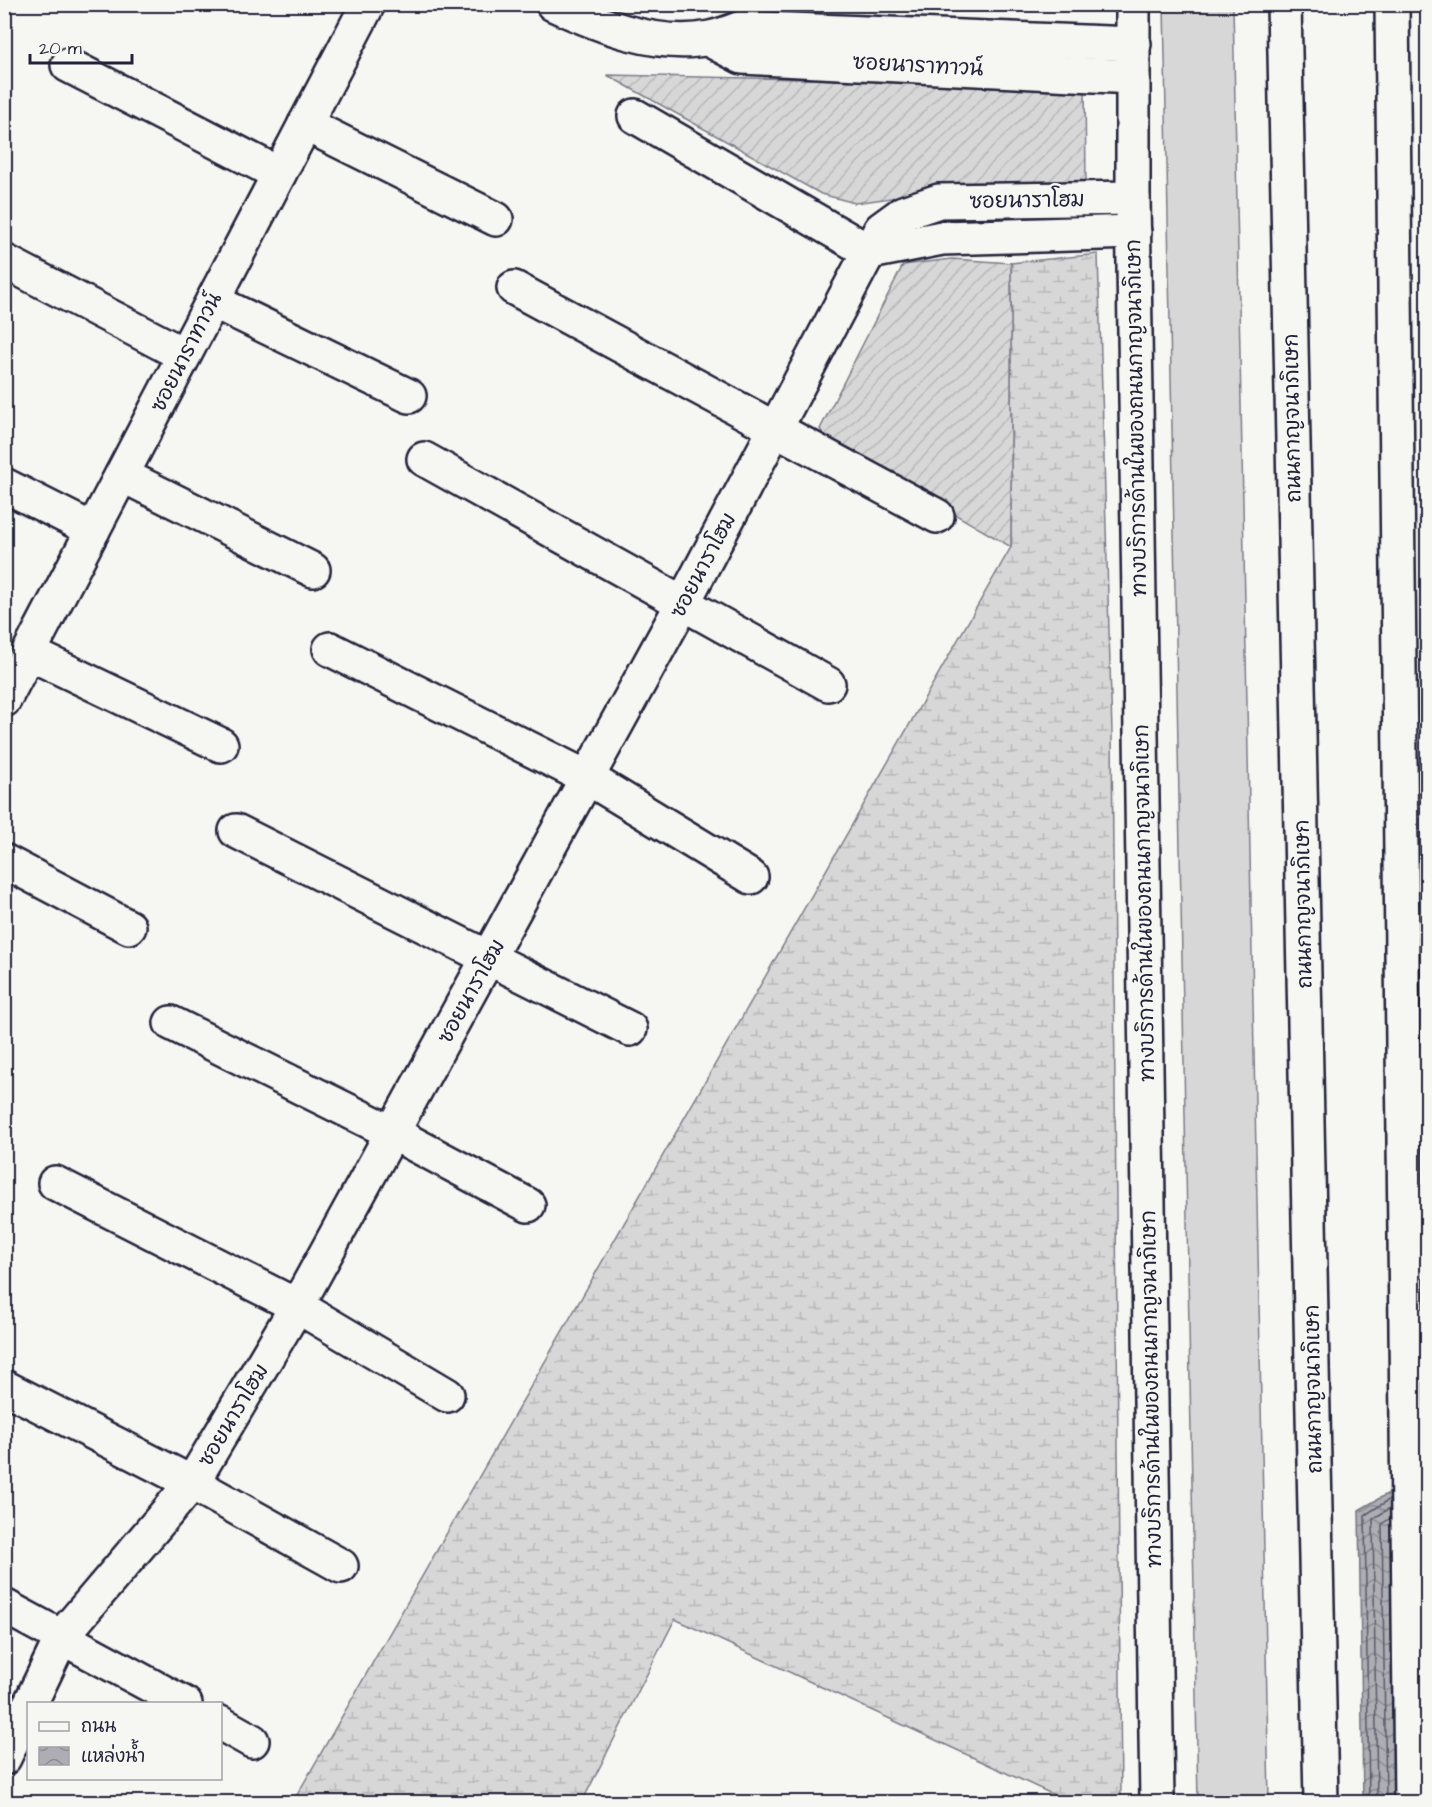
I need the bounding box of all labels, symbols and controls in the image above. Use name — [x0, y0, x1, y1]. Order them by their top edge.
scale bar — [30, 27, 132, 65]
text: 20 m — [39, 36, 82, 61]
street label: ซอยนาราทาวน์ — [852, 48, 984, 83]
street label: ซอยนาราโฮม — [969, 185, 1085, 216]
street label: ทางบริการด้านในของถนนกาญจนาภิเษก — [1119, 239, 1154, 597]
street label: ซอยนาราทาวน์ — [144, 287, 229, 417]
street label: ถนนกาญจนาภิเษก — [1277, 333, 1308, 503]
street label: ซอยนาราโฮม — [664, 507, 743, 623]
street label: ทางบริการด้านในของถนนกาญจนาภิเษก — [1127, 724, 1162, 1082]
street label: ถนนกาญจนาภิเษก — [1288, 819, 1319, 989]
street label: ซอยนาราโฮม — [431, 934, 512, 1049]
street label: ทางบริการด้านในของถนนกาญจนาภิเษก — [1134, 1210, 1169, 1568]
street label: ถนนกาญจนาภิเษก — [1298, 1304, 1329, 1474]
street label: ซอยนาราโฮม — [191, 1358, 276, 1472]
legend — [27, 1702, 222, 1780]
text: ถนน — [81, 1714, 116, 1739]
text: แหล่งน้ำ — [81, 1739, 145, 1769]

